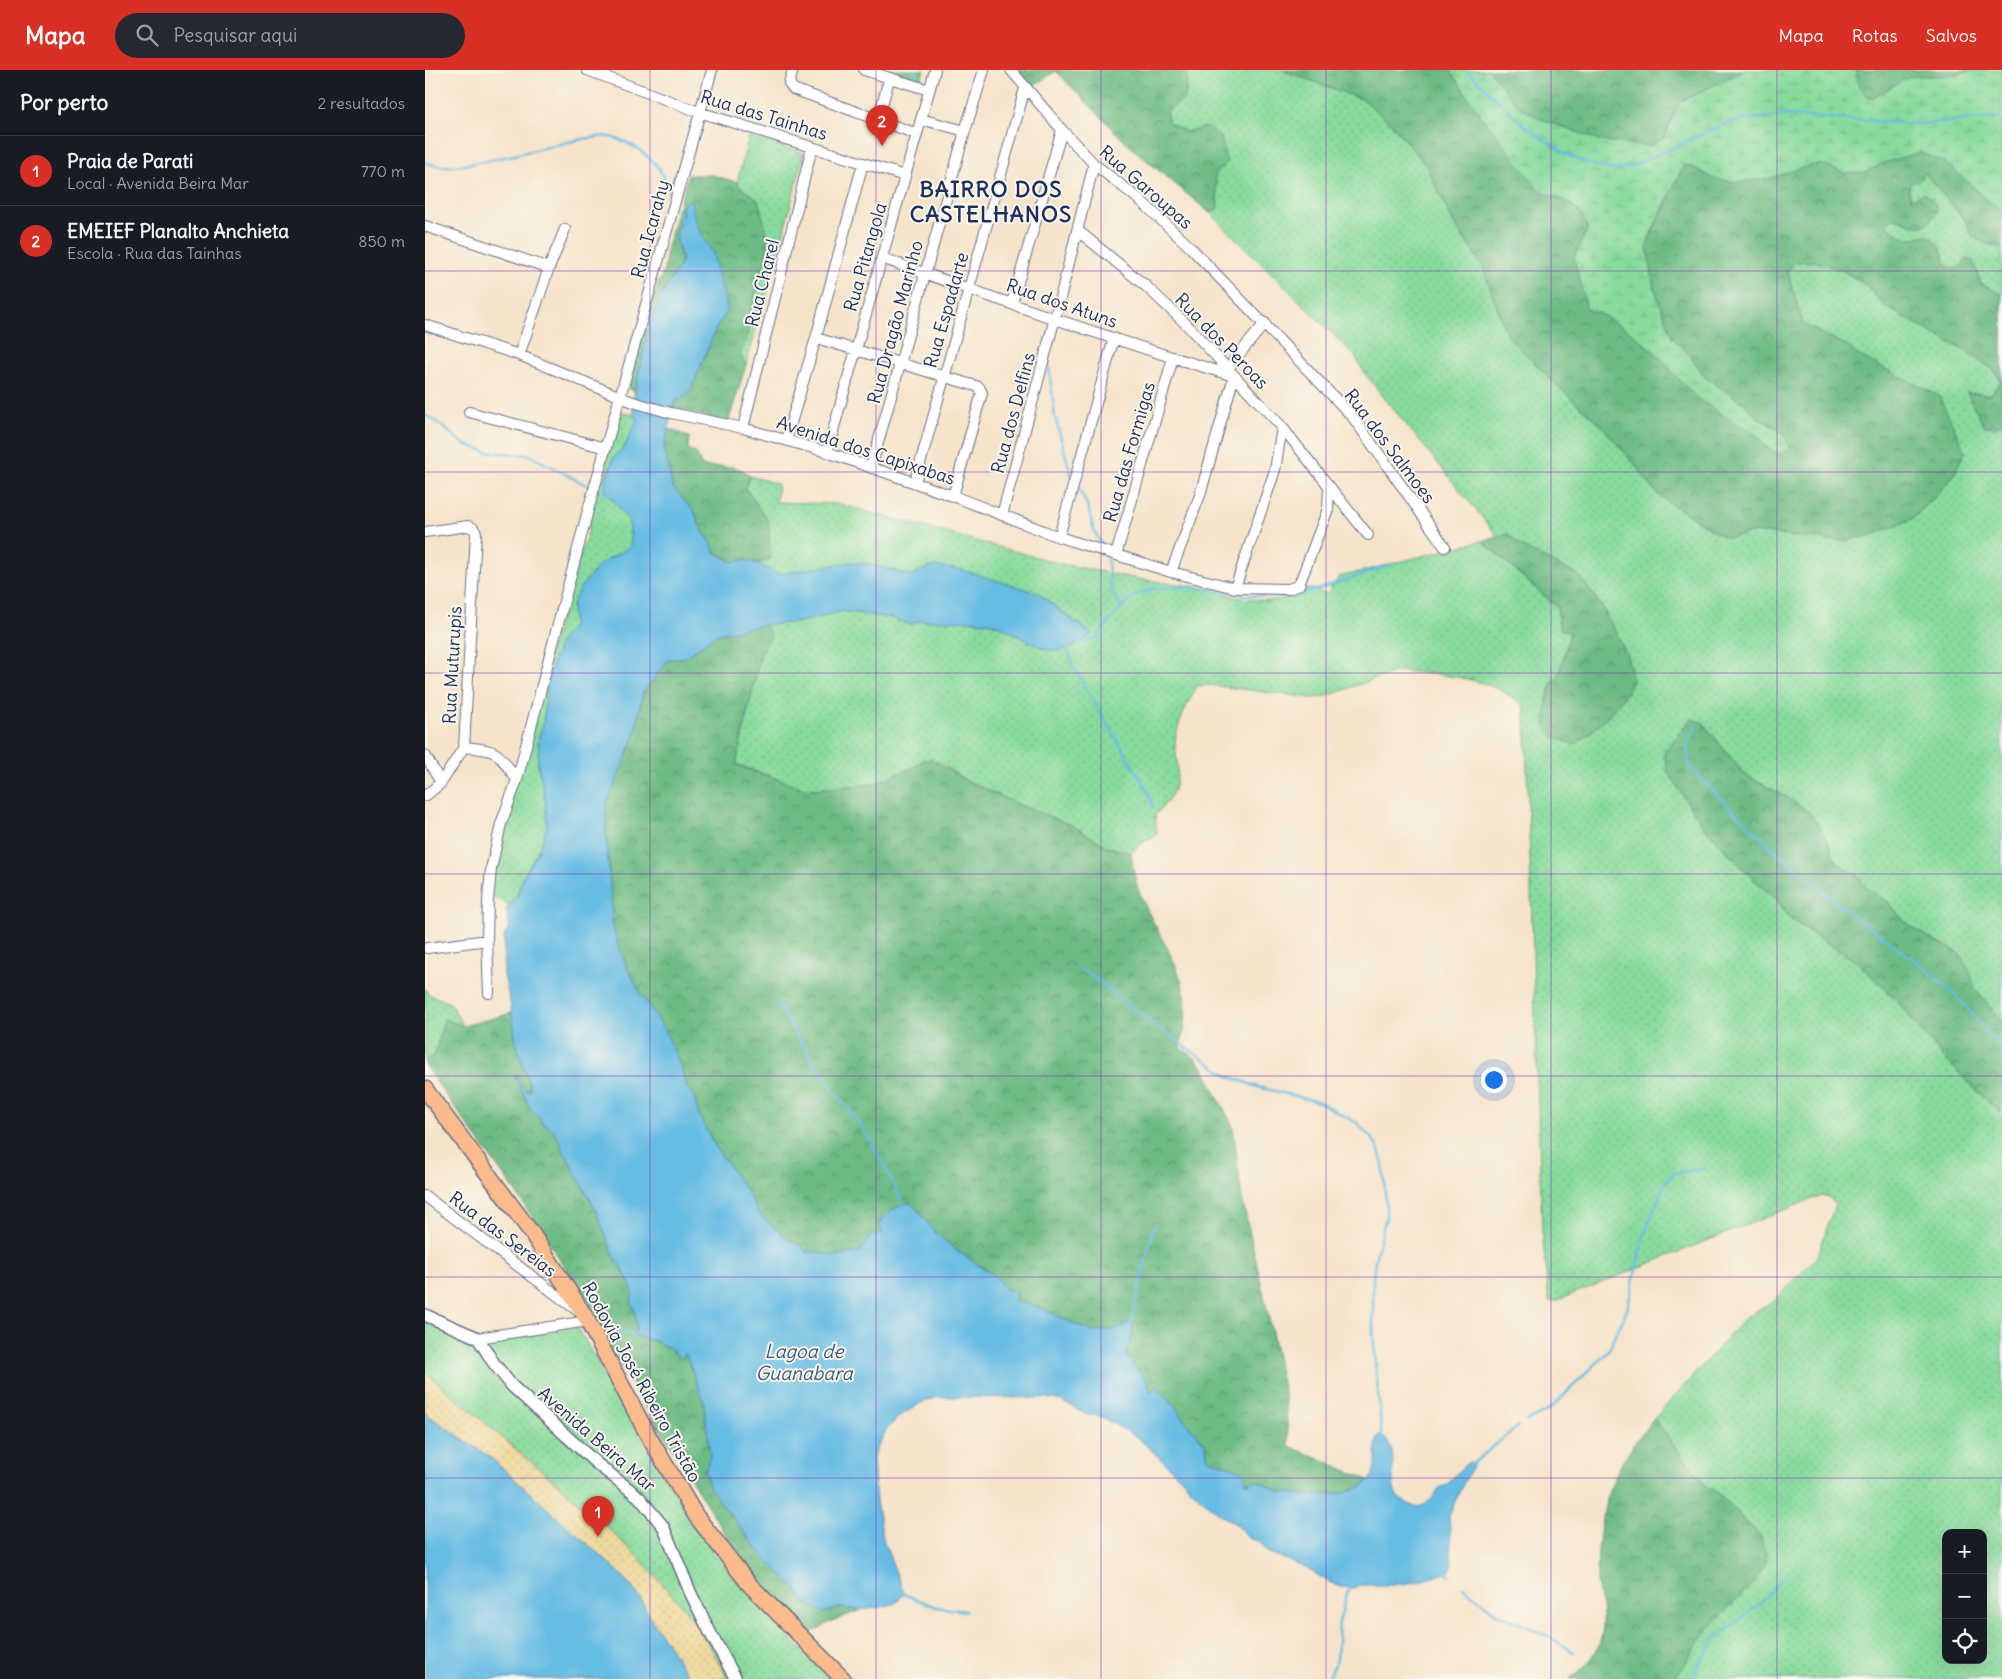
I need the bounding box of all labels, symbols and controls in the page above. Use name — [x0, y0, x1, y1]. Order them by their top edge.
search box — [115, 13, 465, 58]
text: Mapa — [25, 20, 85, 50]
icon: search — [133, 21, 161, 49]
text: Pesquisar aqui — [173, 23, 297, 47]
text: Mapa — [1779, 24, 1824, 47]
text: Rotas — [1852, 24, 1898, 47]
text: Salvos — [1926, 24, 1977, 47]
street label: Rua das Tainhas — [698, 85, 830, 145]
text: Por perto — [20, 89, 108, 116]
text: 2 resultados — [317, 93, 405, 113]
pin: 2 — [866, 105, 898, 146]
street label: Rua Garoupas — [1095, 140, 1197, 234]
text: Praia de Parati — [67, 149, 193, 173]
text: 1 — [33, 161, 39, 181]
text: 770 m — [361, 161, 405, 181]
text: Local · Avenida Beira Mar — [67, 173, 249, 193]
district label: BAIRRO DOS CASTELHANOS — [910, 175, 1072, 228]
street label: Rua Icarahy — [626, 177, 674, 281]
street label: Rua Pitangola — [838, 200, 892, 314]
text: EMEIEF Planalto Anchieta — [67, 219, 289, 243]
text: 2 — [32, 231, 40, 251]
text: 850 m — [358, 231, 405, 251]
street label: Rua Charel — [740, 237, 784, 329]
street label: Rua Dragão Marinho — [862, 238, 928, 406]
text: Escola · Rua das Tainhas — [67, 243, 241, 263]
street label: Rua Espadarte — [918, 249, 974, 371]
street label: Rua dos Atuns — [1003, 273, 1121, 333]
street label: Rua dos Peroas — [1170, 288, 1274, 394]
street label: Rua dos Delfins — [986, 350, 1040, 476]
street label: Rua das Formigas — [1098, 379, 1160, 525]
street label: Rua dos Salmoes — [1339, 384, 1441, 508]
street label: Avenida dos Capixabas — [774, 410, 958, 490]
street label: Rua Muturupis — [437, 605, 467, 725]
your location — [1481, 1067, 1507, 1093]
street label: Rua das Sereias — [445, 1186, 561, 1282]
street label: Rodovia José Ribeiro Tristão — [577, 1278, 707, 1486]
water label: Lagoa de Guanabara — [755, 1339, 854, 1385]
street label: Avenida Beira Mar — [533, 1382, 661, 1497]
pin: 1 — [582, 1496, 614, 1537]
map controls — [1942, 1529, 1987, 1664]
button: + — [1942, 1529, 1987, 1574]
button: − — [1942, 1574, 1987, 1619]
button: locate — [1942, 1619, 1987, 1664]

